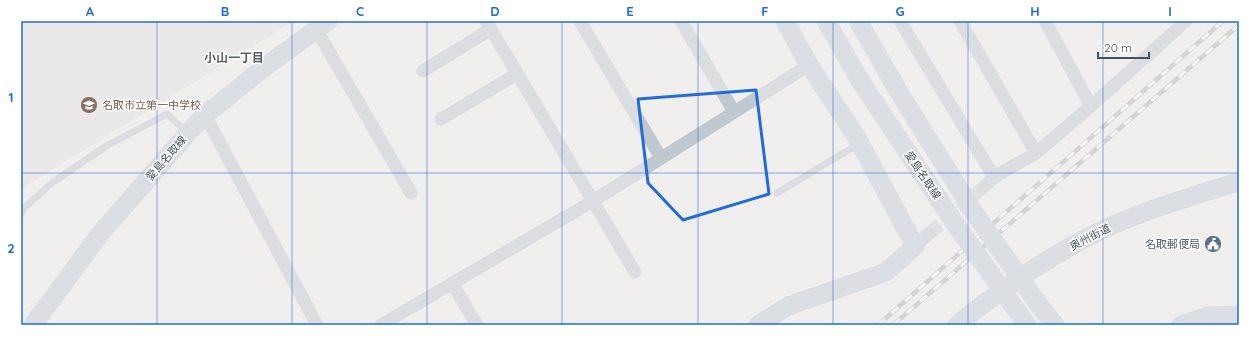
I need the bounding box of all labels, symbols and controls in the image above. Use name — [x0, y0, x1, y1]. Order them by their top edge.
text: A — [86, 3, 95, 19]
text: B — [221, 3, 229, 19]
text: C — [356, 3, 364, 19]
text: D — [490, 3, 500, 19]
text: E — [626, 3, 634, 19]
text: F — [761, 3, 769, 19]
text: G — [895, 3, 905, 19]
text: H — [1030, 3, 1040, 19]
text: I — [1168, 3, 1172, 19]
scale bar — [1098, 34, 1149, 60]
text: 20 m — [1104, 40, 1132, 55]
district label: 小山一丁目 — [204, 50, 264, 65]
text: 1 — [8, 89, 14, 105]
school or university icon: 名取市立第一中学校 — [79, 95, 99, 115]
place label: 名取市立第一中学校 — [102, 98, 201, 112]
street label: 愛島名取線 — [143, 133, 189, 183]
street label: 愛島名取線 — [902, 148, 944, 202]
street label: 奥州街道 — [1067, 221, 1113, 253]
public building icon: 名取郵便局 — [1203, 234, 1223, 254]
place label: 名取郵便局 — [1145, 237, 1200, 251]
text: 2 — [7, 240, 15, 256]

